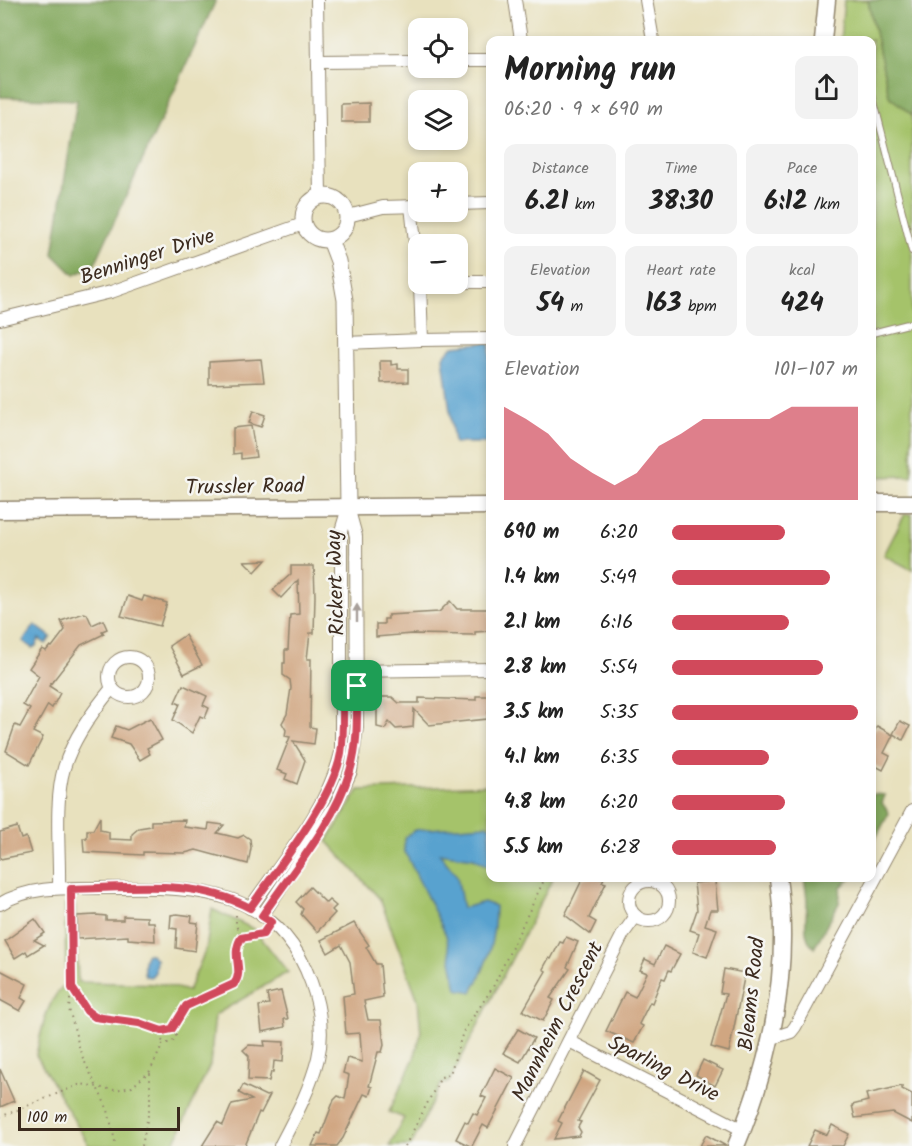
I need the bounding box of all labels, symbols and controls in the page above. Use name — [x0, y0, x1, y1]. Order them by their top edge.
map controls — [408, 18, 468, 294]
button: locate — [408, 18, 468, 78]
text: Morning run — [504, 45, 676, 98]
button: share — [795, 56, 858, 119]
button: layers — [408, 90, 468, 150]
text: 06:20 · 9 × 690 m — [504, 94, 663, 126]
text: Distance — [531, 156, 589, 181]
text: Time — [665, 156, 697, 181]
text: Pace — [787, 156, 817, 181]
button: + — [408, 162, 468, 222]
text: 6.21 — [525, 181, 568, 223]
text: 38:30 — [649, 181, 713, 223]
text: 6:12 — [764, 181, 808, 223]
text: km — [568, 192, 595, 217]
text: /km — [808, 192, 840, 217]
street label: Benninger Drive — [76, 220, 220, 295]
button: − — [408, 234, 468, 294]
text: Elevation — [530, 258, 590, 283]
text: Heart rate — [646, 258, 716, 283]
text: kcal — [789, 258, 815, 283]
text: 54 — [537, 283, 564, 325]
text: 163 — [645, 283, 681, 325]
text: 424 — [780, 283, 824, 325]
text: m — [564, 294, 583, 319]
text: bpm — [681, 294, 717, 319]
text: Elevation — [504, 354, 580, 386]
text: 101–107 m — [774, 354, 858, 386]
street label: Trussler Road — [186, 470, 305, 505]
text: 690 m — [504, 517, 559, 549]
text: 6:20 — [600, 517, 638, 549]
street label: Rickert Way — [318, 529, 355, 636]
text: 1.4 km — [504, 562, 560, 594]
text: 5:49 — [600, 562, 636, 594]
one-way arrow — [352, 603, 362, 622]
text: 2.1 km — [504, 607, 560, 639]
text: 6:16 — [600, 607, 633, 639]
text: 2.8 km — [504, 652, 566, 684]
text: 5:54 — [600, 652, 637, 684]
pin — [331, 660, 382, 711]
icon: arrive — [340, 669, 373, 702]
text: 3.5 km — [504, 697, 564, 729]
text: 5:35 — [600, 697, 638, 729]
text: 4.1 km — [504, 742, 560, 774]
text: 6:35 — [600, 742, 638, 774]
text: 4.8 km — [504, 787, 565, 819]
text: 6:20 — [600, 787, 638, 819]
text: 5.5 km — [504, 832, 563, 864]
text: 6:28 — [600, 832, 640, 864]
street label: Mannheim Crescent — [504, 935, 613, 1107]
street label: Bleams Road — [730, 935, 775, 1053]
street label: Sparling Drive — [602, 1027, 725, 1112]
scale bar — [18, 1104, 180, 1132]
text: 100 m — [27, 1105, 67, 1130]

